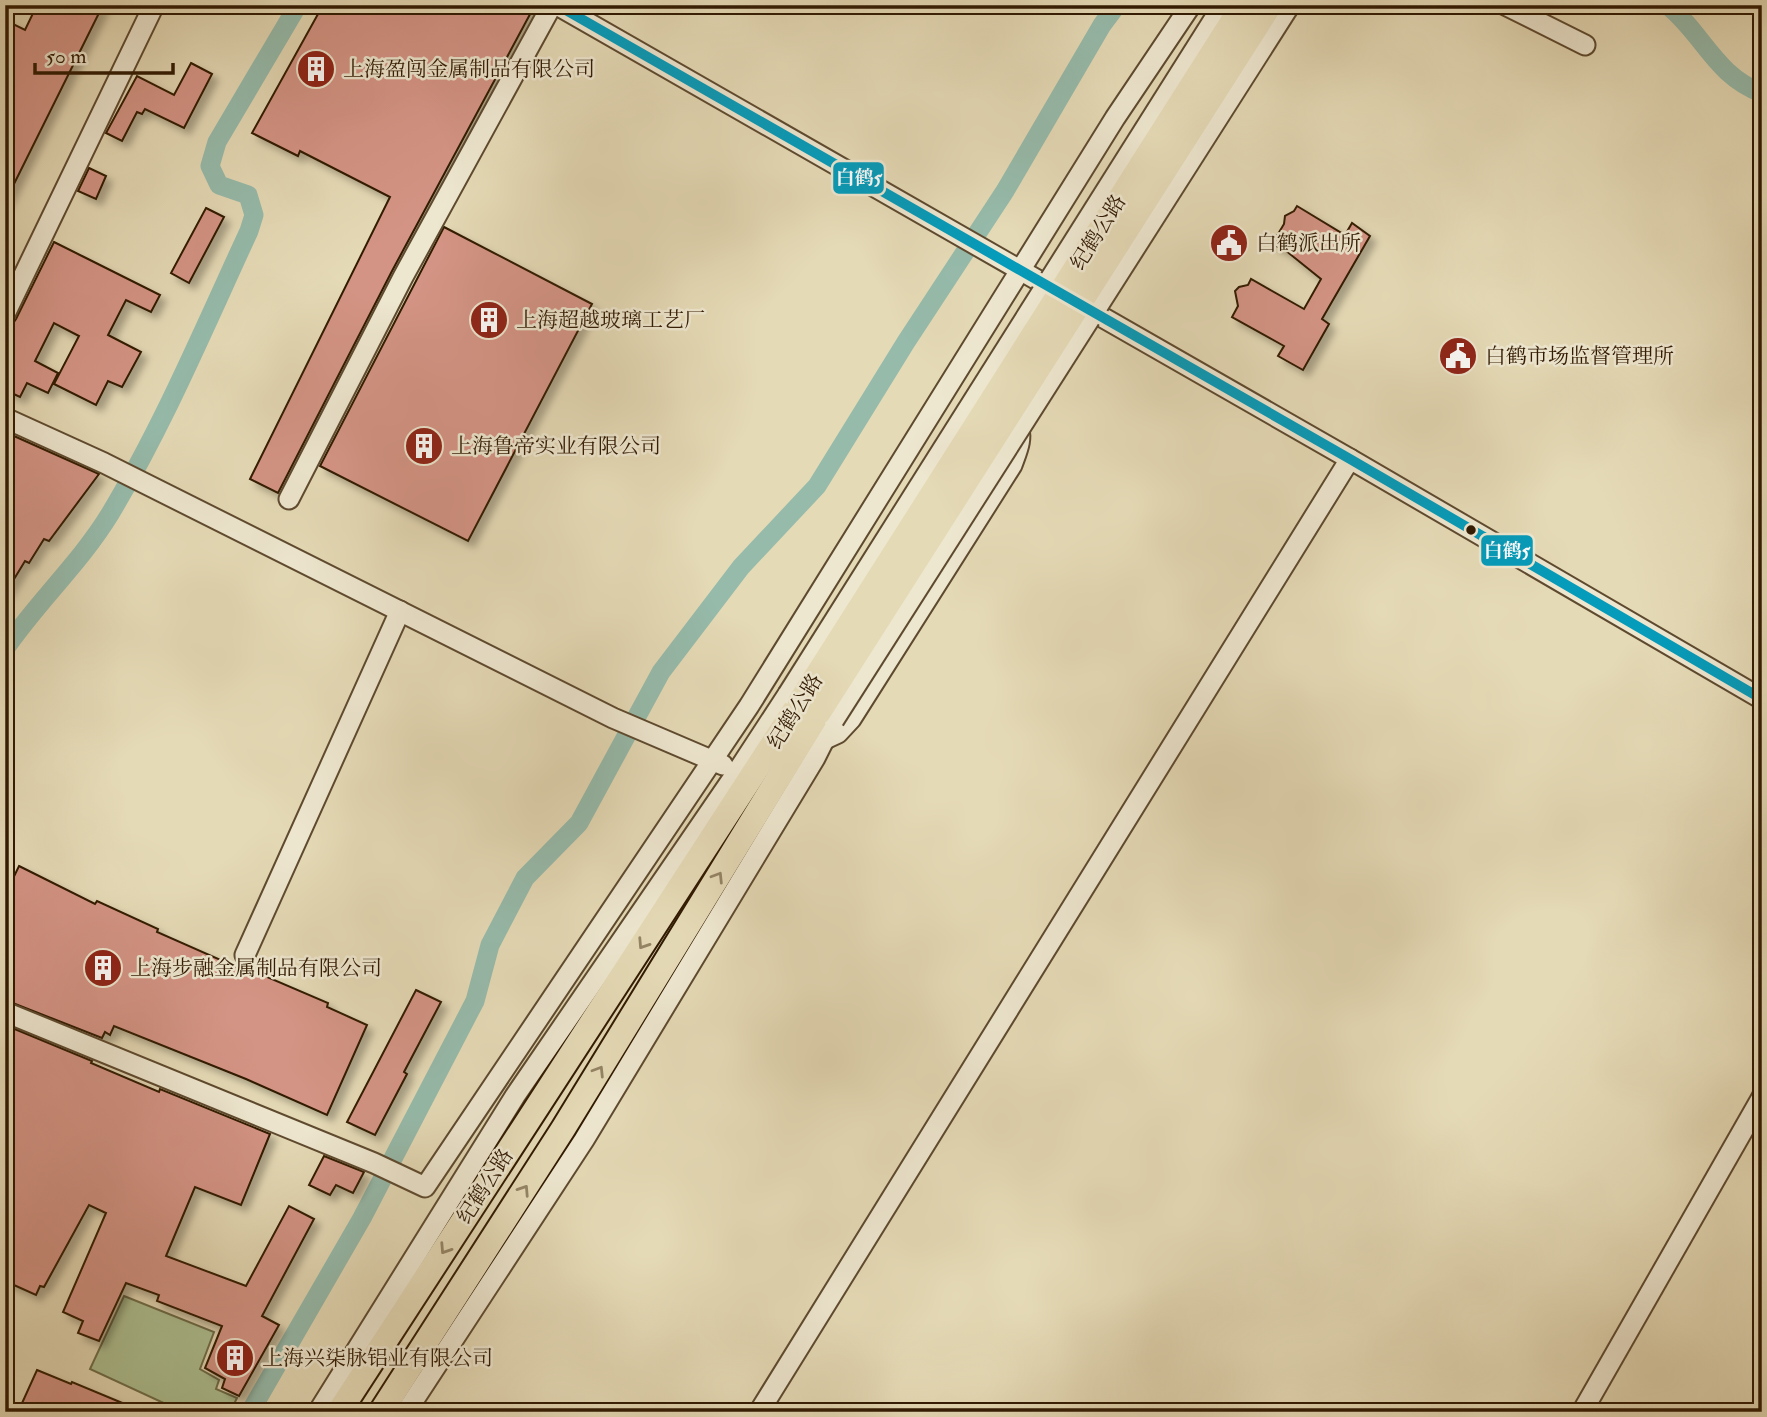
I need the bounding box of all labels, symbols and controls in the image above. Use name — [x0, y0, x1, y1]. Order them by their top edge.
scale bar — [35, 32, 173, 76]
text: 50 m — [46, 43, 87, 70]
building icon: 上海盈闯金属制品有限公司 — [295, 48, 337, 90]
place label: 上海盈闯金属制品有限公司 — [343, 56, 595, 83]
line badge: 白鹤5 — [832, 161, 885, 195]
text: 白鹤5 — [836, 166, 883, 190]
street label: 纪鹤公路 — [1065, 189, 1132, 275]
public building icon: 白鹤派出所 — [1208, 222, 1250, 264]
place label: 白鹤派出所 — [1256, 230, 1361, 257]
building icon: 上海超越玻璃工艺厂 — [468, 299, 510, 341]
place label: 上海超越玻璃工艺厂 — [516, 307, 705, 334]
public building icon: 白鹤市场监督管理所 — [1437, 335, 1479, 377]
place label: 白鹤市场监督管理所 — [1485, 343, 1674, 370]
building icon: 上海鲁帝实业有限公司 — [403, 425, 445, 467]
place label: 上海鲁帝实业有限公司 — [451, 433, 661, 460]
unlabelled marker — [1464, 523, 1478, 537]
line badge: 白鹤5 — [1480, 534, 1534, 567]
text: 白鹤5 — [1484, 539, 1531, 563]
street label: 纪鹤公路 — [762, 668, 829, 754]
one-way arrow — [710, 872, 723, 885]
one-way arrow — [638, 937, 651, 950]
building icon: 上海步融金属制品有限公司 — [82, 947, 124, 989]
place label: 上海步融金属制品有限公司 — [130, 955, 382, 982]
one-way arrow — [591, 1066, 604, 1079]
street label: 纪鹤公路 — [451, 1144, 520, 1229]
one-way arrow — [516, 1185, 528, 1198]
one-way arrow — [440, 1241, 453, 1254]
building icon: 上海兴柒脉铝业有限公司 — [214, 1337, 256, 1379]
place label: 上海兴柒脉铝业有限公司 — [262, 1345, 493, 1372]

